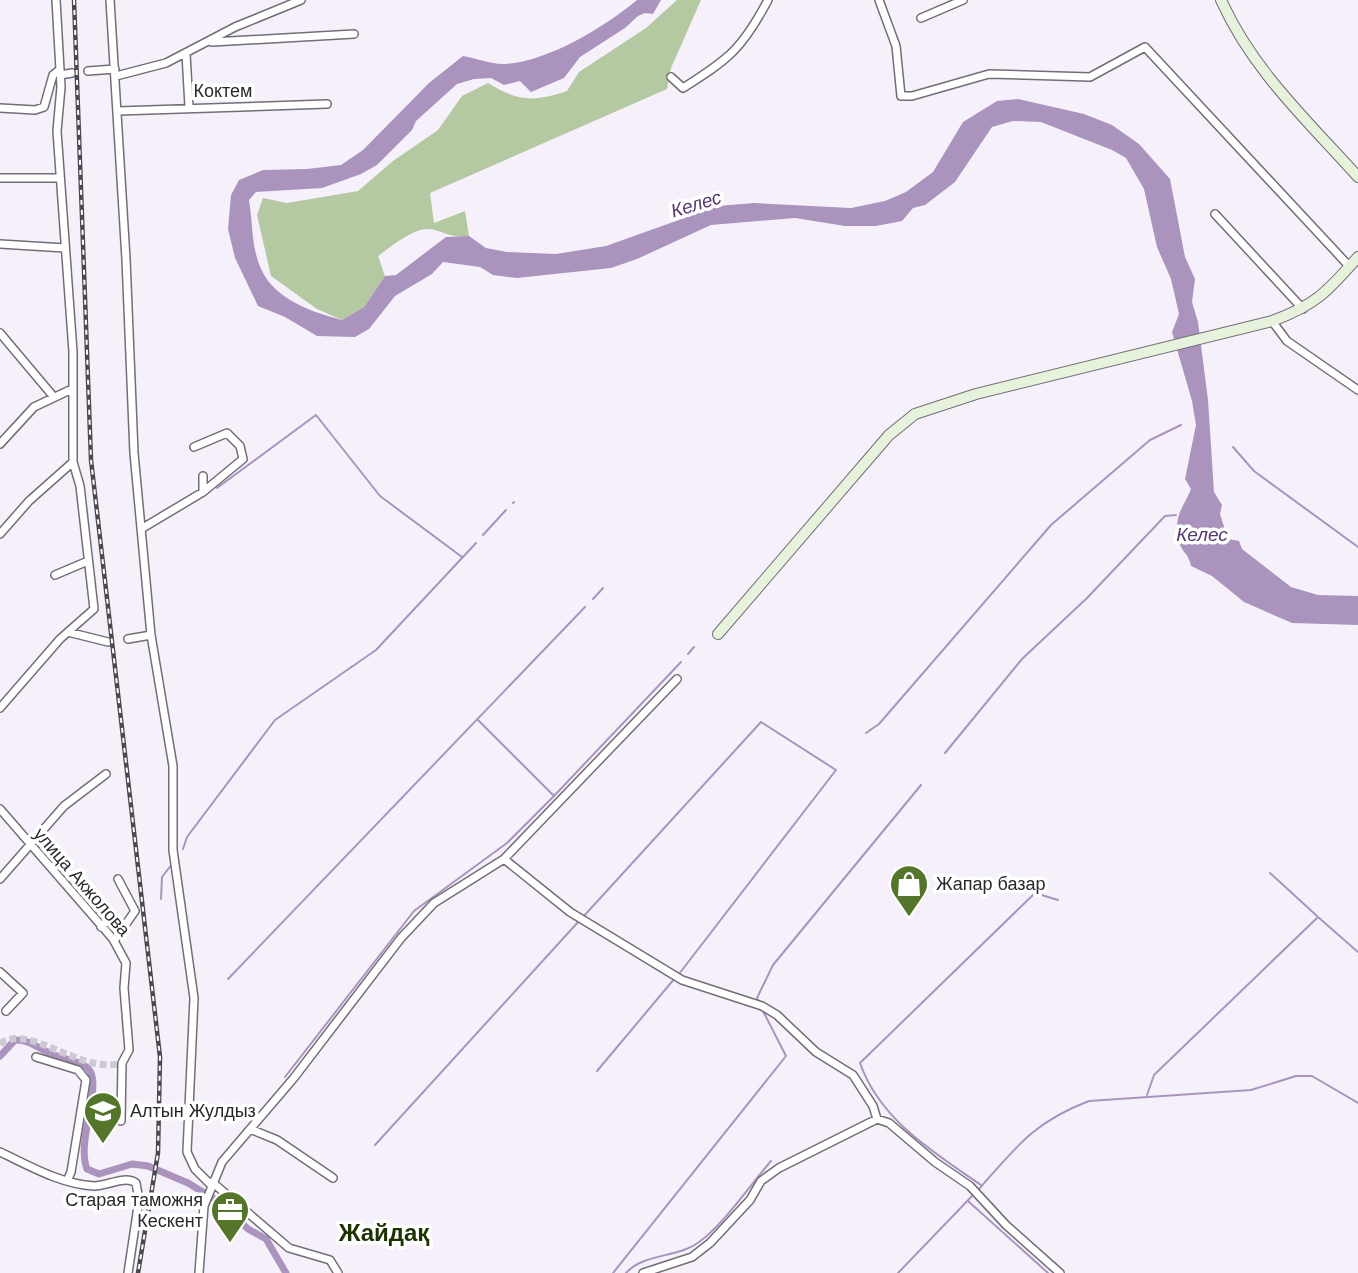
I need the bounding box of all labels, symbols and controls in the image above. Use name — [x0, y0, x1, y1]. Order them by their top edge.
street label: Коктем — [193, 81, 253, 101]
water label: Келес — [668, 186, 724, 222]
water label: Келес — [1176, 524, 1228, 545]
street label: улица Акжолова — [30, 824, 135, 941]
shop icon: Жапар базар — [888, 863, 930, 918]
place label: Жапар базар — [936, 874, 1046, 894]
school or university icon: Алтын Жулдыз — [82, 1090, 124, 1145]
place label: Алтын Жулдыз — [130, 1101, 256, 1121]
office icon: Старая таможня Кескент — [209, 1189, 251, 1244]
place label: Старая таможня Кескент — [65, 1190, 203, 1231]
district label: Жайдақ — [338, 1219, 430, 1246]

